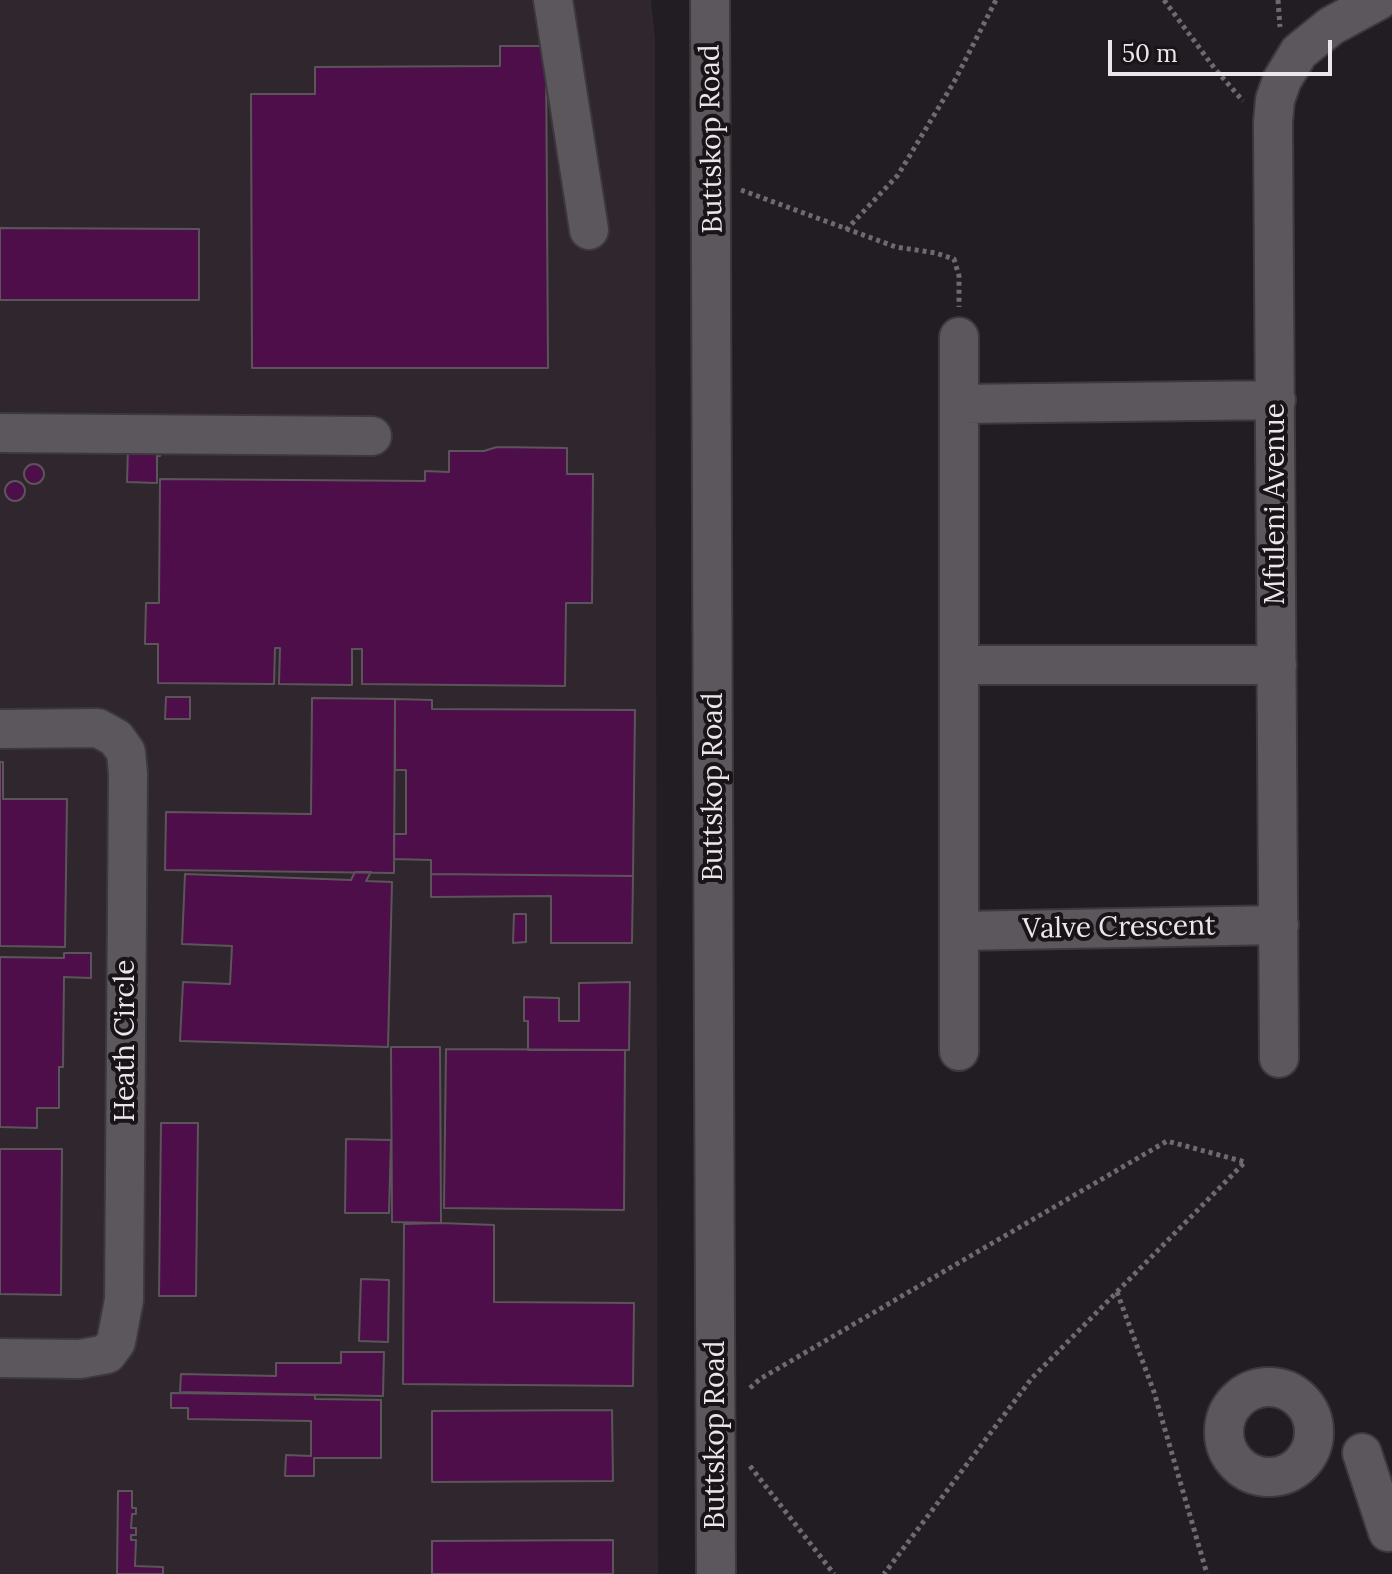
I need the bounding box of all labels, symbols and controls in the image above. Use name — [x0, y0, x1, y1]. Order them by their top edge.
scale bar — [1112, 24, 1336, 74]
text: 50 m — [1122, 38, 1178, 69]
street label: Buttskop Road — [694, 44, 730, 234]
street label: Mfuleni Avenue — [1259, 403, 1293, 605]
street label: Buttskop Road — [697, 692, 731, 882]
street label: Valve Crescent — [1022, 910, 1216, 946]
street label: Heath Circle — [109, 960, 143, 1122]
street label: Buttskop Road — [699, 1340, 733, 1530]

